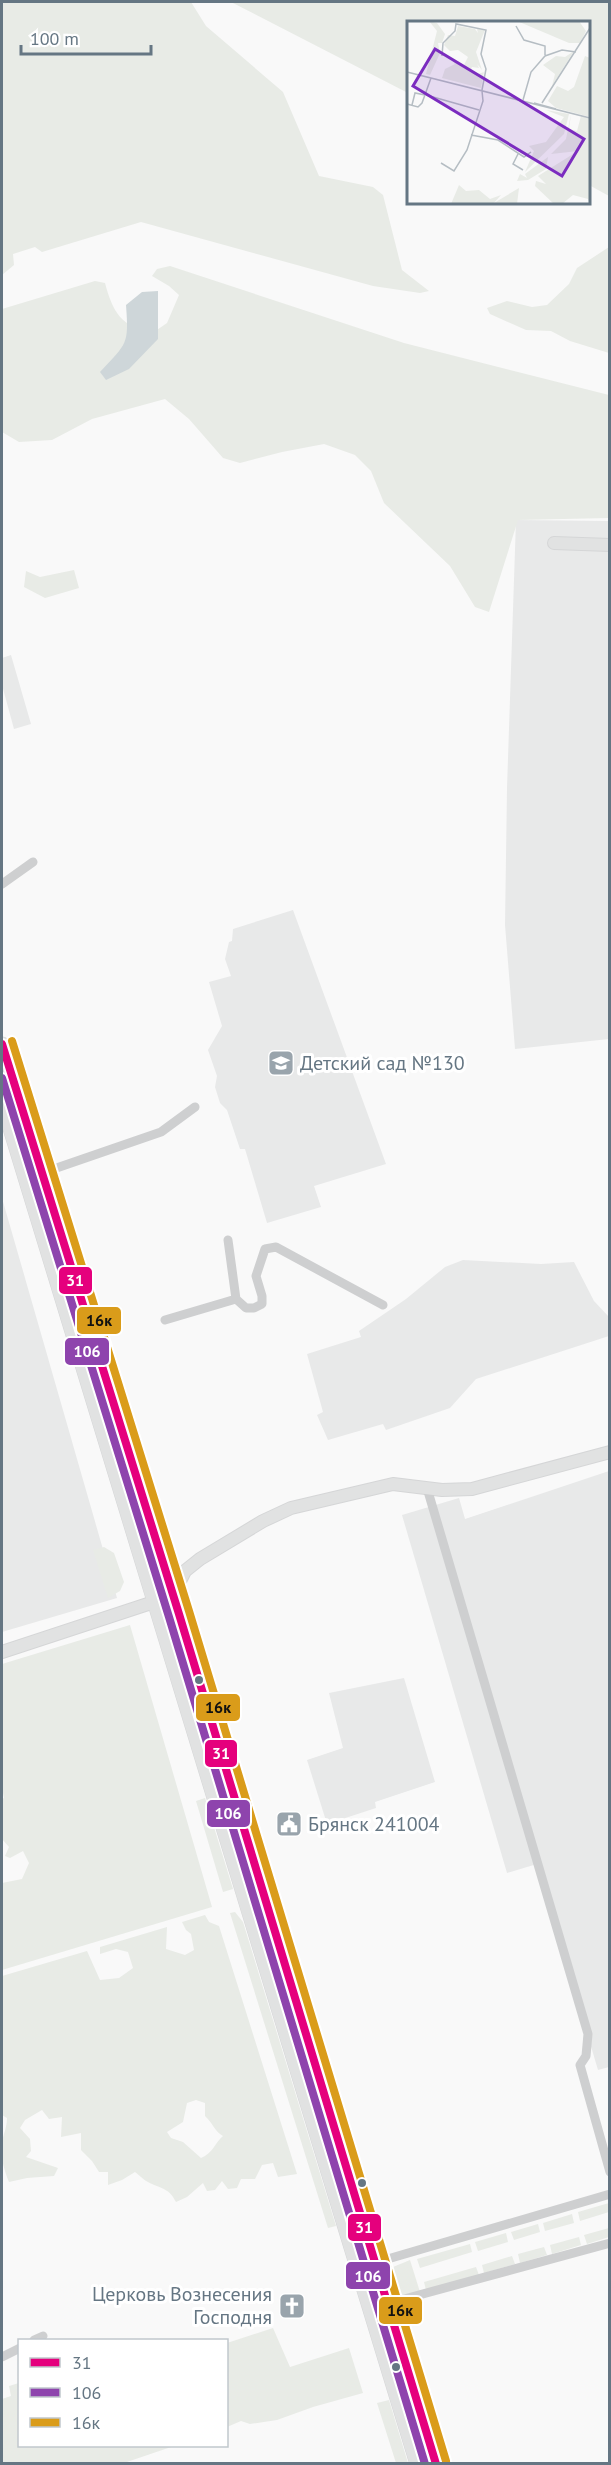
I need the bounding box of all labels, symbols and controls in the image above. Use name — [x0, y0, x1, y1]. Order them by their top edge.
scale bar — [21, 18, 152, 56]
inset map — [407, 21, 590, 204]
text: 100 m — [30, 27, 79, 50]
school or university icon: Детский сад №130 — [266, 1048, 296, 1078]
place label: Детский сад №130 — [300, 1050, 465, 1076]
line badge: 31 — [58, 1266, 93, 1295]
text: 31 — [66, 1270, 84, 1290]
line badge: 16к — [76, 1306, 122, 1335]
text: 16к — [86, 1310, 112, 1330]
line badge: 106 — [64, 1337, 110, 1366]
text: 106 — [73, 1341, 101, 1361]
unlabelled marker — [193, 1674, 205, 1686]
line badge: 16к — [195, 1693, 241, 1722]
text: 16к — [205, 1697, 231, 1717]
line badge: 31 — [204, 1739, 238, 1768]
text: 31 — [212, 1743, 230, 1763]
line badge: 106 — [206, 1799, 251, 1828]
text: 106 — [214, 1803, 242, 1823]
public building icon: Брянск 241004 — [274, 1809, 304, 1839]
place label: Брянск 241004 — [308, 1811, 440, 1837]
unlabelled marker — [356, 2177, 368, 2189]
line badge: 31 — [347, 2213, 382, 2242]
text: 31 — [355, 2217, 373, 2237]
line badge: 106 — [345, 2261, 391, 2290]
text: 106 — [354, 2266, 382, 2286]
place label: Церковь Вознесения Господня — [92, 2281, 272, 2330]
church icon: Церковь Вознесения Господня — [277, 2291, 307, 2321]
line badge: 16к — [378, 2296, 423, 2325]
text: 16к — [387, 2300, 413, 2320]
legend — [18, 2339, 228, 2447]
text: 31 — [72, 2351, 92, 2374]
unlabelled marker — [390, 2361, 402, 2373]
text: 106 — [72, 2381, 101, 2404]
text: 16к — [72, 2411, 101, 2434]

